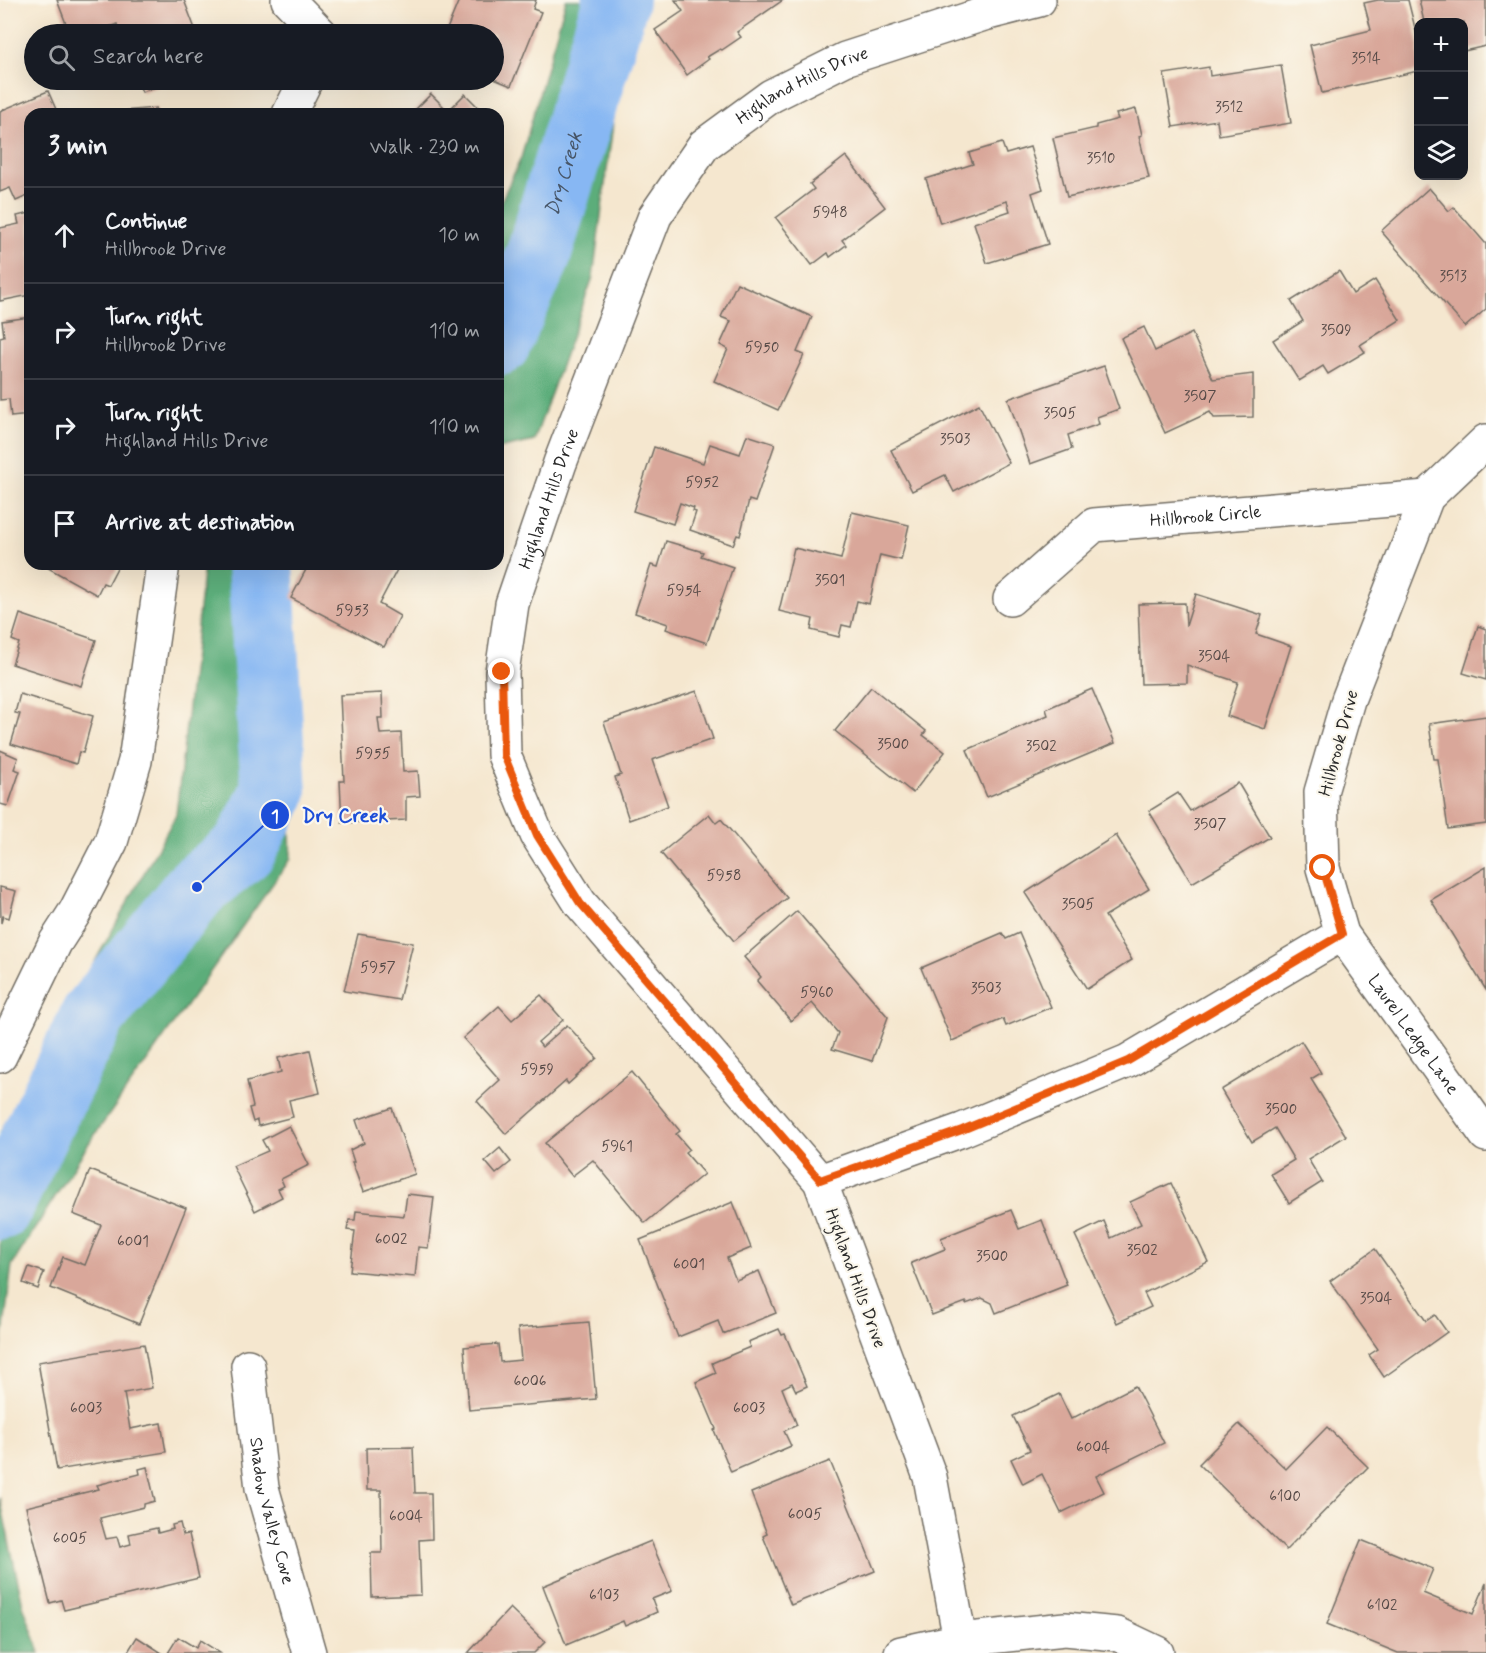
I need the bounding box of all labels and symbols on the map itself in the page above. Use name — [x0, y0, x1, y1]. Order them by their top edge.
street label: Highland Hills Drive — [731, 41, 871, 131]
house number: 3514 — [1351, 49, 1381, 69]
house number: 3512 — [1215, 98, 1243, 118]
water label: Dry Creek — [539, 128, 590, 219]
house number: 3510 — [1087, 149, 1116, 169]
house number: 5948 — [812, 203, 848, 223]
house number: 3513 — [1439, 267, 1467, 287]
house number: 3509 — [1320, 321, 1352, 341]
house number: 5950 — [745, 338, 779, 358]
house number: 3507 — [1184, 387, 1216, 407]
house number: 3505 — [1044, 404, 1076, 424]
street label: Highland Hills Drive — [514, 425, 585, 572]
house number: 3503 — [940, 430, 971, 450]
house number: 5952 — [685, 473, 719, 493]
street label: Hillbrook Circle — [1149, 500, 1263, 533]
house number: 3501 — [815, 571, 845, 591]
house number: 5954 — [666, 581, 702, 601]
house number: 5953 — [335, 601, 369, 621]
house number: 3504 — [1198, 647, 1231, 667]
route end — [488, 658, 514, 684]
street label: Hillbrook Drive — [1313, 687, 1365, 799]
house number: 3500 — [877, 735, 909, 755]
house number: 3502 — [1025, 737, 1057, 757]
house number: 5955 — [355, 744, 391, 764]
callout: Dry Creek — [260, 796, 401, 834]
text: Dry Creek — [302, 803, 388, 830]
text: 1 — [271, 805, 279, 829]
house number: 3507 — [1194, 815, 1226, 835]
route start — [1309, 854, 1335, 880]
house number: 5958 — [707, 866, 741, 886]
house number: 3505 — [1062, 895, 1094, 915]
house number: 5957 — [360, 958, 396, 978]
street label: Laurel Ledge Lane — [1362, 970, 1464, 1100]
house number: 3503 — [971, 979, 1002, 999]
house number: 5960 — [800, 983, 834, 1003]
house number: 5959 — [520, 1060, 554, 1080]
house number: 3500 — [1265, 1100, 1297, 1120]
house number: 5961 — [601, 1137, 633, 1157]
street label: Highland Hills Drive — [817, 1205, 891, 1352]
house number: 6002 — [375, 1230, 407, 1250]
house number: 6001 — [117, 1232, 149, 1252]
house number: 3502 — [1126, 1241, 1158, 1261]
house number: 3500 — [976, 1247, 1008, 1267]
house number: 6001 — [673, 1255, 705, 1275]
house number: 3504 — [1360, 1289, 1393, 1309]
house number: 6006 — [514, 1372, 547, 1392]
house number: 6003 — [70, 1399, 102, 1419]
house number: 6003 — [733, 1399, 765, 1419]
street label: Shadow Valley Cove — [243, 1436, 300, 1587]
house number: 6004 — [1076, 1438, 1110, 1458]
house number: 6100 — [1269, 1487, 1301, 1507]
house number: 6005 — [788, 1505, 822, 1525]
house number: 6004 — [389, 1507, 423, 1527]
house number: 6005 — [53, 1529, 87, 1549]
house number: 6103 — [589, 1586, 619, 1606]
house number: 6102 — [1367, 1596, 1397, 1616]

